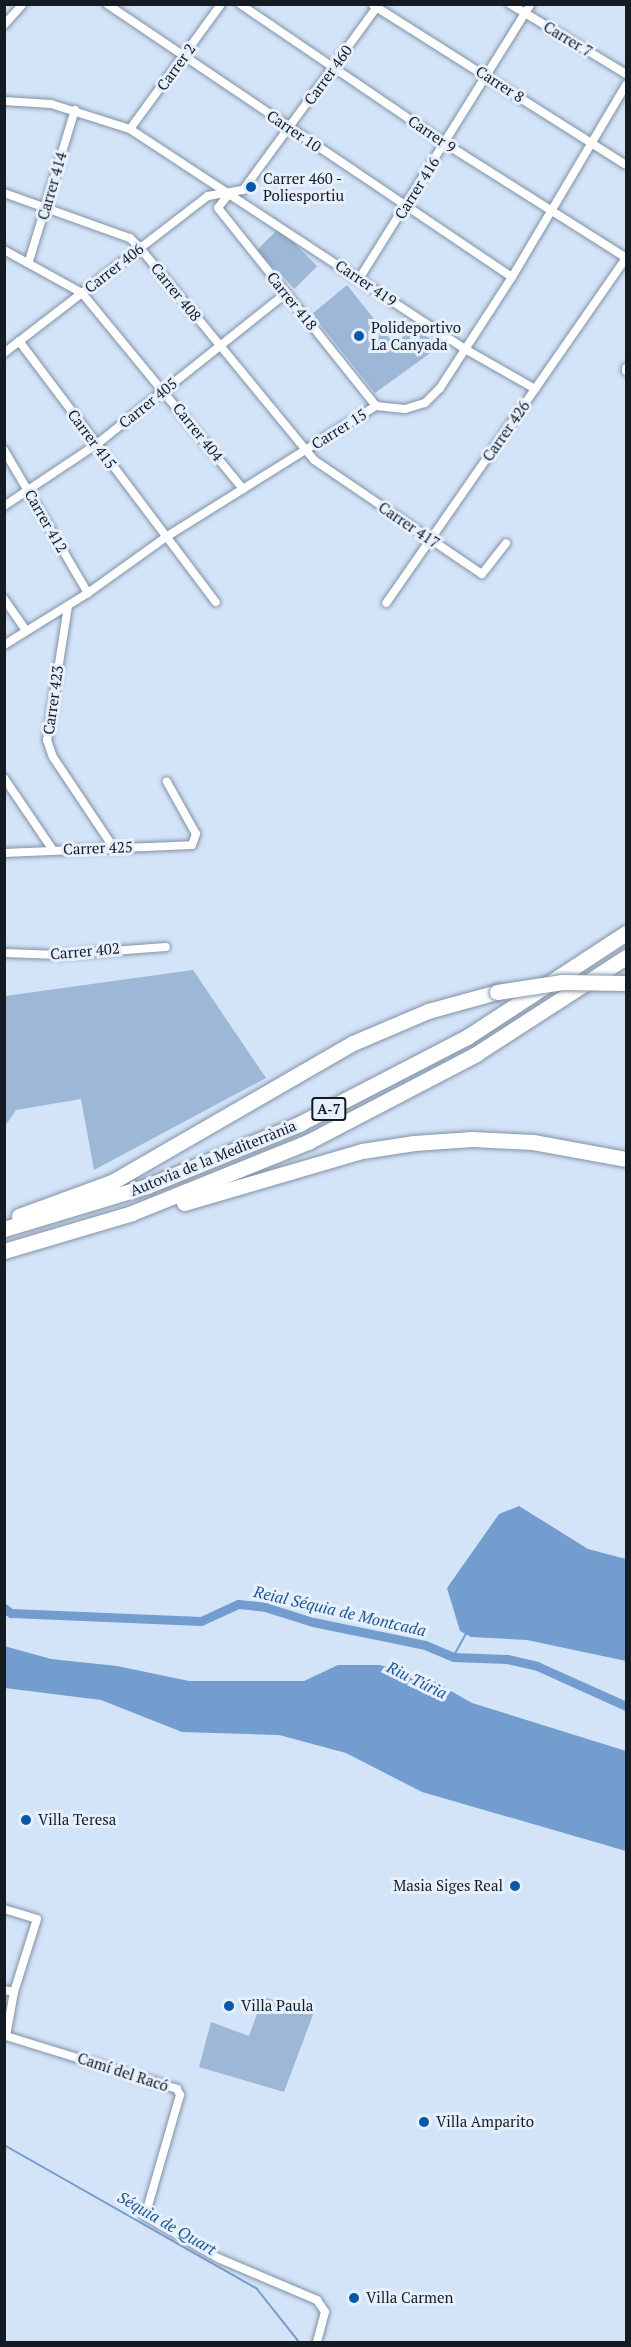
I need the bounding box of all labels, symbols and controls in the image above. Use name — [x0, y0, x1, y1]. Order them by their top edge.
street label: Carrer 7 — [540, 17, 596, 61]
street label: Carrer 2 — [153, 40, 199, 94]
street label: Carrer 460 — [300, 42, 356, 108]
street label: Carrer 8 — [473, 62, 527, 106]
street label: Carrer 10 — [263, 106, 325, 156]
street label: Carrer 9 — [405, 112, 459, 156]
street label: Carrer 414 — [34, 150, 70, 222]
street label: Carrer 416 — [391, 154, 443, 222]
place label: Carrer 460 - Poliesportiu — [263, 169, 344, 204]
marker: Carrer 460 - Poliesportiu — [244, 180, 258, 194]
street label: Carrer 406 — [81, 239, 147, 297]
street label: Carrer 419 — [332, 256, 400, 310]
street label: Carrer 408 — [147, 259, 205, 325]
street label: Carrer 418 — [263, 268, 321, 334]
place label: Polideportivo La Canyada — [371, 318, 461, 353]
marker: Polideportivo La Canyada — [352, 329, 366, 343]
street label: Carrer 405 — [115, 374, 181, 432]
street label: Carrer 426 — [479, 397, 533, 465]
street label: Carrer 404 — [169, 399, 227, 465]
street label: Carrer 15 — [308, 405, 370, 453]
street label: Carrer 415 — [64, 406, 120, 472]
street label: Carrer 412 — [21, 486, 71, 556]
street label: Carrer 417 — [375, 498, 443, 552]
street label: Carrer 423 — [39, 664, 67, 736]
street label: Carrer 425 — [63, 838, 133, 858]
street label: Carrer 402 — [50, 939, 120, 963]
road number: A-7 — [311, 1098, 347, 1120]
street label: Autovia de la Mediterrània — [127, 1116, 299, 1200]
water label: Reial Séquia de Montcada — [252, 1582, 428, 1640]
water label: Riu Túria — [384, 1657, 450, 1703]
place label: Villa Teresa — [38, 1811, 116, 1829]
marker: Villa Teresa — [19, 1813, 33, 1827]
place label: Masia Siges Real — [393, 1877, 503, 1895]
marker: Masia Siges Real — [508, 1879, 522, 1893]
place label: Villa Paula — [241, 1997, 313, 2015]
marker: Villa Paula — [222, 1999, 236, 2013]
street label: Camí del Racó — [75, 2049, 171, 2095]
place label: Villa Amparito — [436, 2113, 534, 2131]
marker: Villa Amparito — [417, 2115, 431, 2129]
water label: Séquia de Quart — [114, 2187, 220, 2259]
place label: Villa Carmen — [366, 2289, 453, 2307]
marker: Villa Carmen — [347, 2291, 361, 2305]

